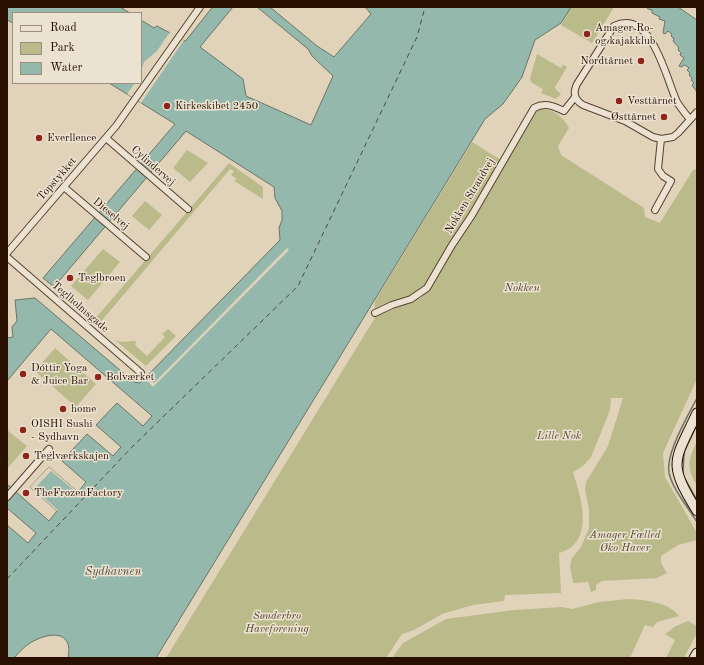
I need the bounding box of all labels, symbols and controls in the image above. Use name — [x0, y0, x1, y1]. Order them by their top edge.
legend — [12, 12, 142, 84]
place label: Amager Ro- og kajakklub — [595, 21, 655, 47]
text: Road — [50, 22, 77, 34]
marker: Amager Ro- og kajakklub — [582, 29, 592, 39]
text: Park — [50, 42, 75, 54]
place label: Nordtårnet — [580, 54, 633, 68]
marker: Nordtårnet — [636, 56, 646, 66]
text: Water — [50, 62, 82, 74]
place label: Vesttårnet — [627, 94, 677, 108]
marker: Vesttårnet — [614, 96, 624, 106]
place label: Kirkeskibet 2450 — [175, 99, 258, 113]
marker: Kirkeskibet 2450 — [162, 101, 172, 111]
place label: Østtårnet — [611, 110, 656, 124]
marker: Østtårnet — [659, 112, 669, 122]
place label: Everllence — [47, 131, 96, 145]
marker: Everllence — [34, 133, 44, 143]
street label: Cylindervej — [128, 143, 178, 189]
street label: Topstykket — [35, 155, 79, 203]
street label: Nokken Strandvej — [442, 156, 498, 236]
street label: Dieselvej — [90, 195, 132, 233]
place label: Teglbroen — [78, 271, 126, 285]
marker: Teglbroen — [65, 273, 75, 283]
street label: Teglholmsgade — [49, 279, 111, 335]
park label: Nokken — [504, 281, 540, 295]
place label: Dóttir Yoga & Juice Bar — [31, 361, 88, 387]
marker: Dóttir Yoga & Juice Bar — [18, 369, 28, 379]
place label: Bolværket — [106, 370, 154, 384]
marker: Bolværket — [93, 372, 103, 382]
place label: home — [71, 402, 96, 416]
marker: home — [58, 404, 68, 414]
place label: OISHI Sushi - Sydhavn — [31, 417, 92, 443]
marker: OISHI Sushi - Sydhavn — [18, 425, 28, 435]
park label: Lille Nok — [537, 429, 581, 443]
place label: Teglværkskajen — [34, 449, 109, 463]
marker: Teglværkskajen — [21, 451, 31, 461]
place label: TheFrozenFactory — [34, 486, 123, 500]
marker: TheFrozenFactory — [21, 488, 31, 498]
park label: Amager Fælled Øko Haver — [589, 528, 661, 554]
water label: Sydhavnen — [85, 565, 141, 579]
park label: Sønderbro Haveforening — [245, 609, 309, 635]

